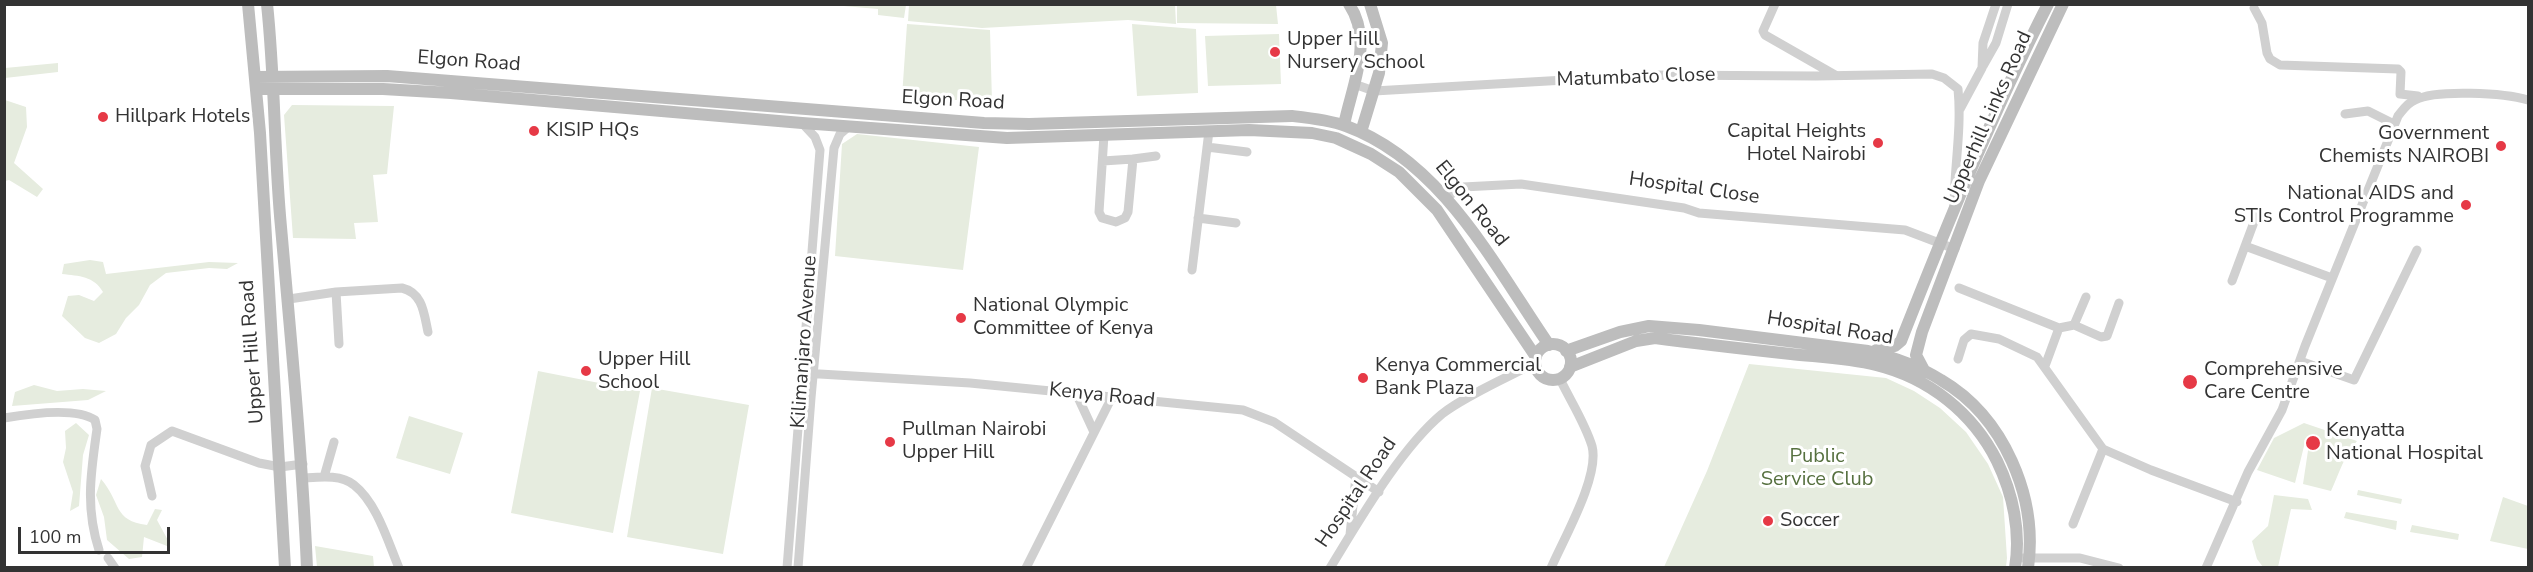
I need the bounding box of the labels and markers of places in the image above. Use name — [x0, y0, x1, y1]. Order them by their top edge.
place label: Upper Hill Nursery School — [1287, 28, 1425, 75]
marker: Upper Hill Nursery School — [1268, 45, 1282, 59]
place label: Hillpark Hotels — [115, 105, 250, 129]
marker: Hillpark Hotels — [96, 110, 110, 124]
place label: KISIP HQs — [546, 119, 639, 143]
place label: Capital Heights Hotel Nairobi — [1727, 120, 1866, 167]
place label: Government Chemists NAIROBI — [2319, 122, 2489, 169]
marker: KISIP HQs — [527, 124, 541, 138]
marker: Capital Heights Hotel Nairobi — [1871, 136, 1885, 150]
marker: Government Chemists NAIROBI — [2494, 139, 2508, 153]
place label: National AIDS and STIs Control Programme — [2234, 182, 2454, 229]
marker: National AIDS and STIs Control Programme — [2459, 198, 2473, 212]
place label: National Olympic Committee of Kenya — [973, 294, 1153, 341]
marker: National Olympic Committee of Kenya — [954, 311, 968, 325]
place label: Upper Hill School — [598, 348, 691, 395]
place label: Kenya Commercial Bank Plaza — [1375, 354, 1541, 401]
place label: Comprehensive Care Centre — [2204, 358, 2343, 405]
marker: Upper Hill School — [579, 364, 593, 378]
marker: Kenya Commercial Bank Plaza — [1356, 371, 1370, 385]
marker: Comprehensive Care Centre — [2181, 373, 2199, 391]
place label: Pullman Nairobi Upper Hill — [902, 418, 1046, 465]
place label: Kenyatta National Hospital — [2326, 419, 2483, 466]
marker: Kenyatta National Hospital — [2304, 434, 2322, 452]
marker: Pullman Nairobi Upper Hill — [883, 435, 897, 449]
place label: Soccer — [1780, 509, 1839, 533]
marker: Soccer — [1761, 514, 1775, 528]

